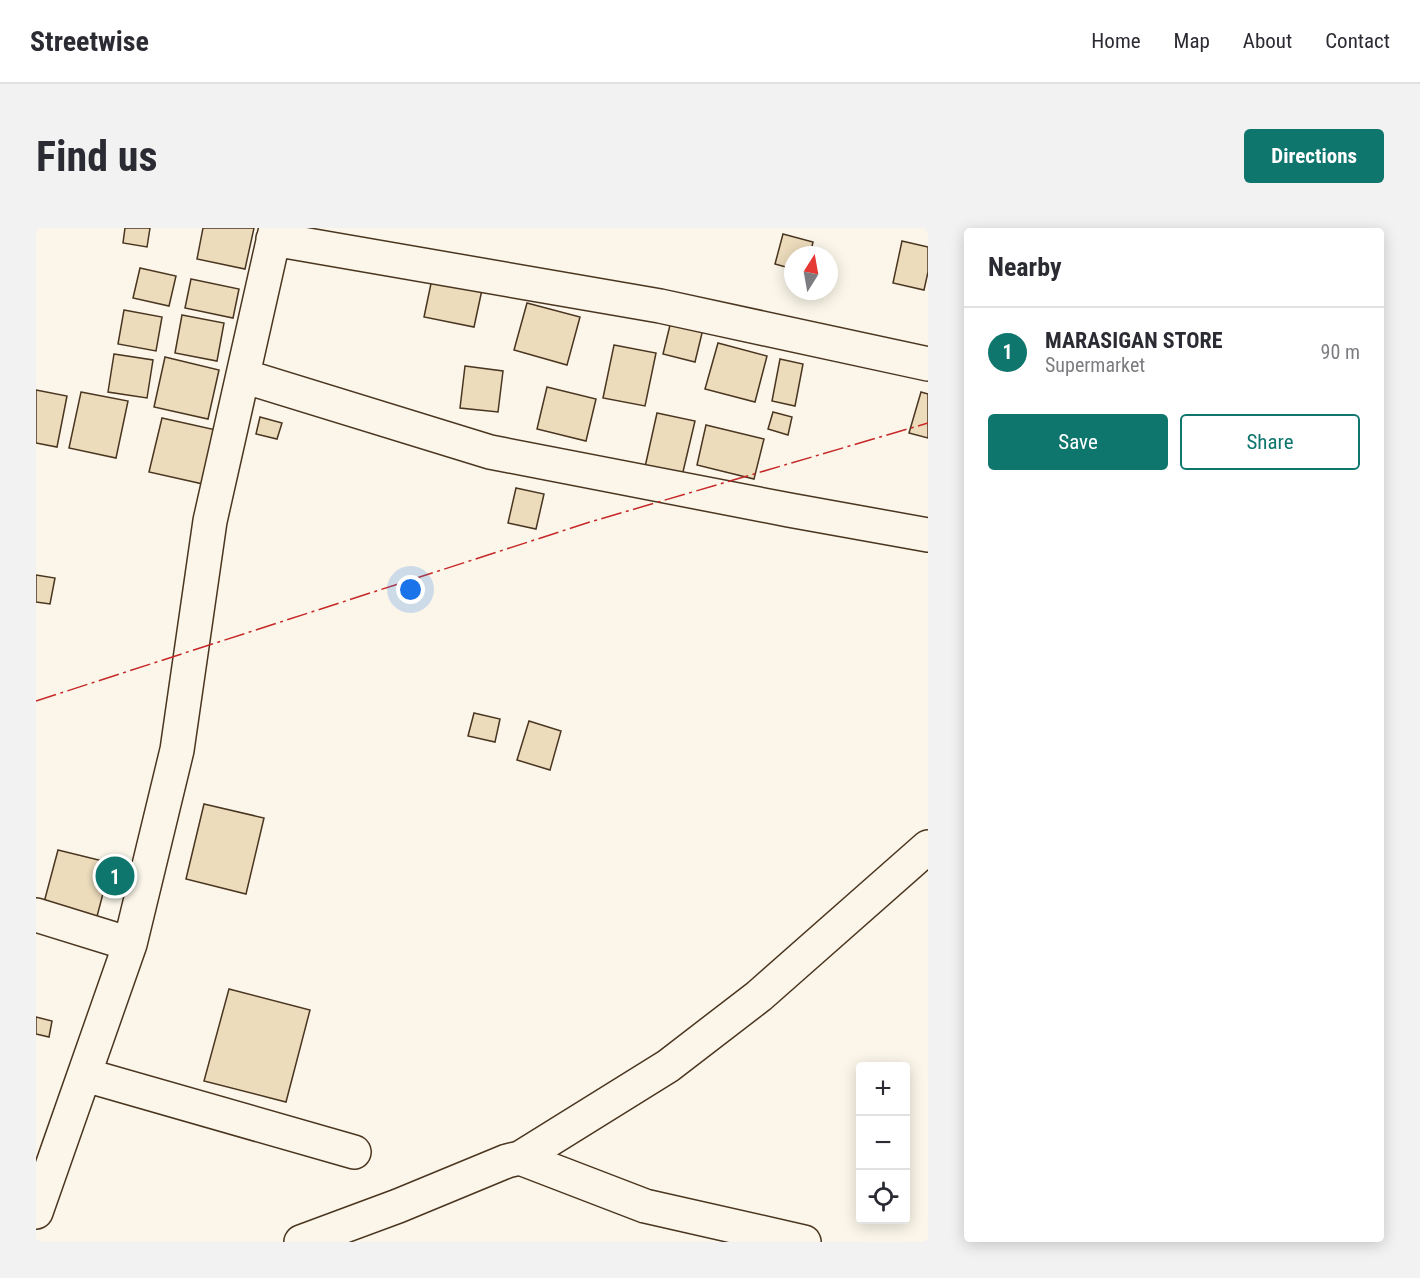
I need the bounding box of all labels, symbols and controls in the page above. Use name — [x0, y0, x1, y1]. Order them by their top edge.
text: Streetwise — [30, 25, 149, 58]
text: Home — [1091, 29, 1141, 53]
text: Map — [1174, 29, 1210, 53]
text: About — [1243, 29, 1292, 53]
text: Contact — [1325, 29, 1390, 53]
button: Directions — [1244, 129, 1384, 183]
text: Find us — [36, 132, 157, 181]
north arrow — [784, 246, 838, 300]
text: Nearby — [988, 252, 1062, 282]
text: MARASIGAN STORE — [1045, 328, 1222, 353]
text: 1 — [1002, 340, 1013, 364]
text: 90 m — [1321, 340, 1360, 364]
text: Supermarket — [1045, 353, 1145, 377]
button: Save — [988, 414, 1168, 470]
button: Share — [1180, 414, 1360, 470]
your location — [396, 575, 425, 604]
pin: 1 — [96, 854, 134, 898]
map controls — [856, 1062, 910, 1224]
button: + — [856, 1062, 910, 1116]
button: − — [856, 1116, 910, 1170]
button: locate — [856, 1170, 910, 1224]

